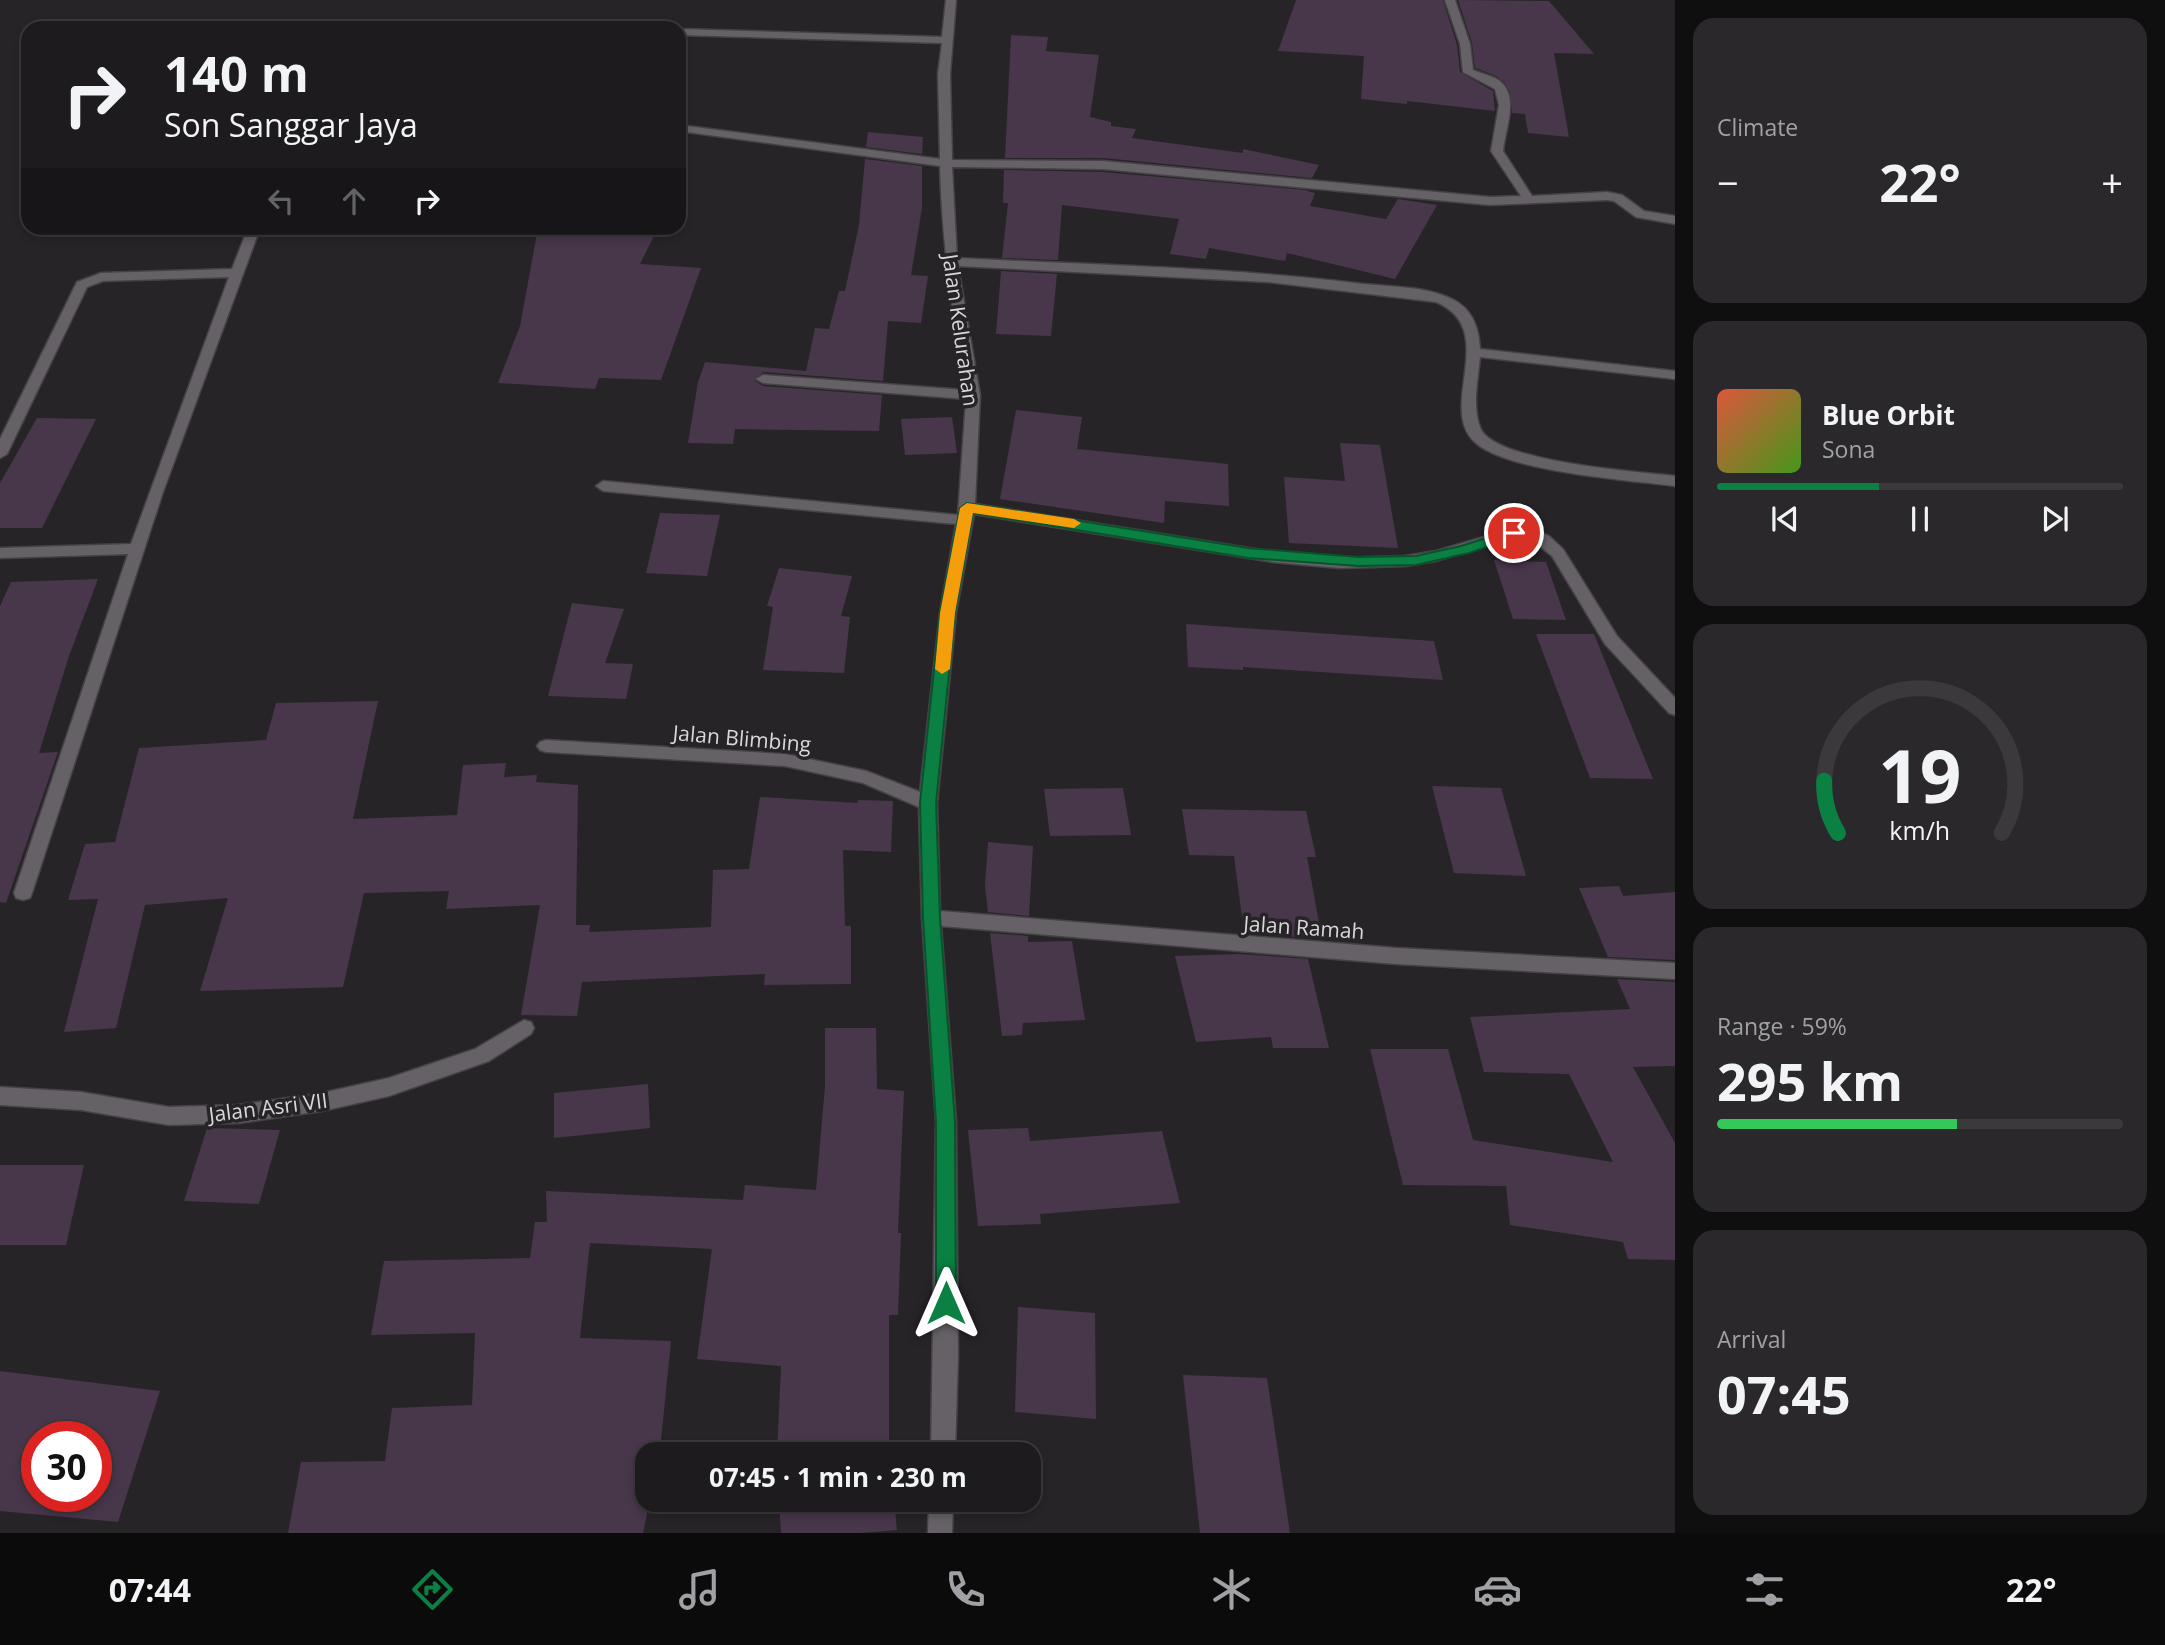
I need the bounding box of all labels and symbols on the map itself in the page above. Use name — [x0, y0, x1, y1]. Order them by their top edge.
street label: Jalan Kelurahan — [936, 250, 986, 408]
pin — [1484, 503, 1544, 563]
street label: Jalan Blimbing — [670, 718, 812, 758]
street label: Jalan Ramah — [1241, 909, 1365, 945]
street label: Jalan Asri VII — [205, 1086, 329, 1128]
position arrow — [909, 1266, 983, 1340]
speed limit sign: 30 — [21, 1421, 112, 1512]

